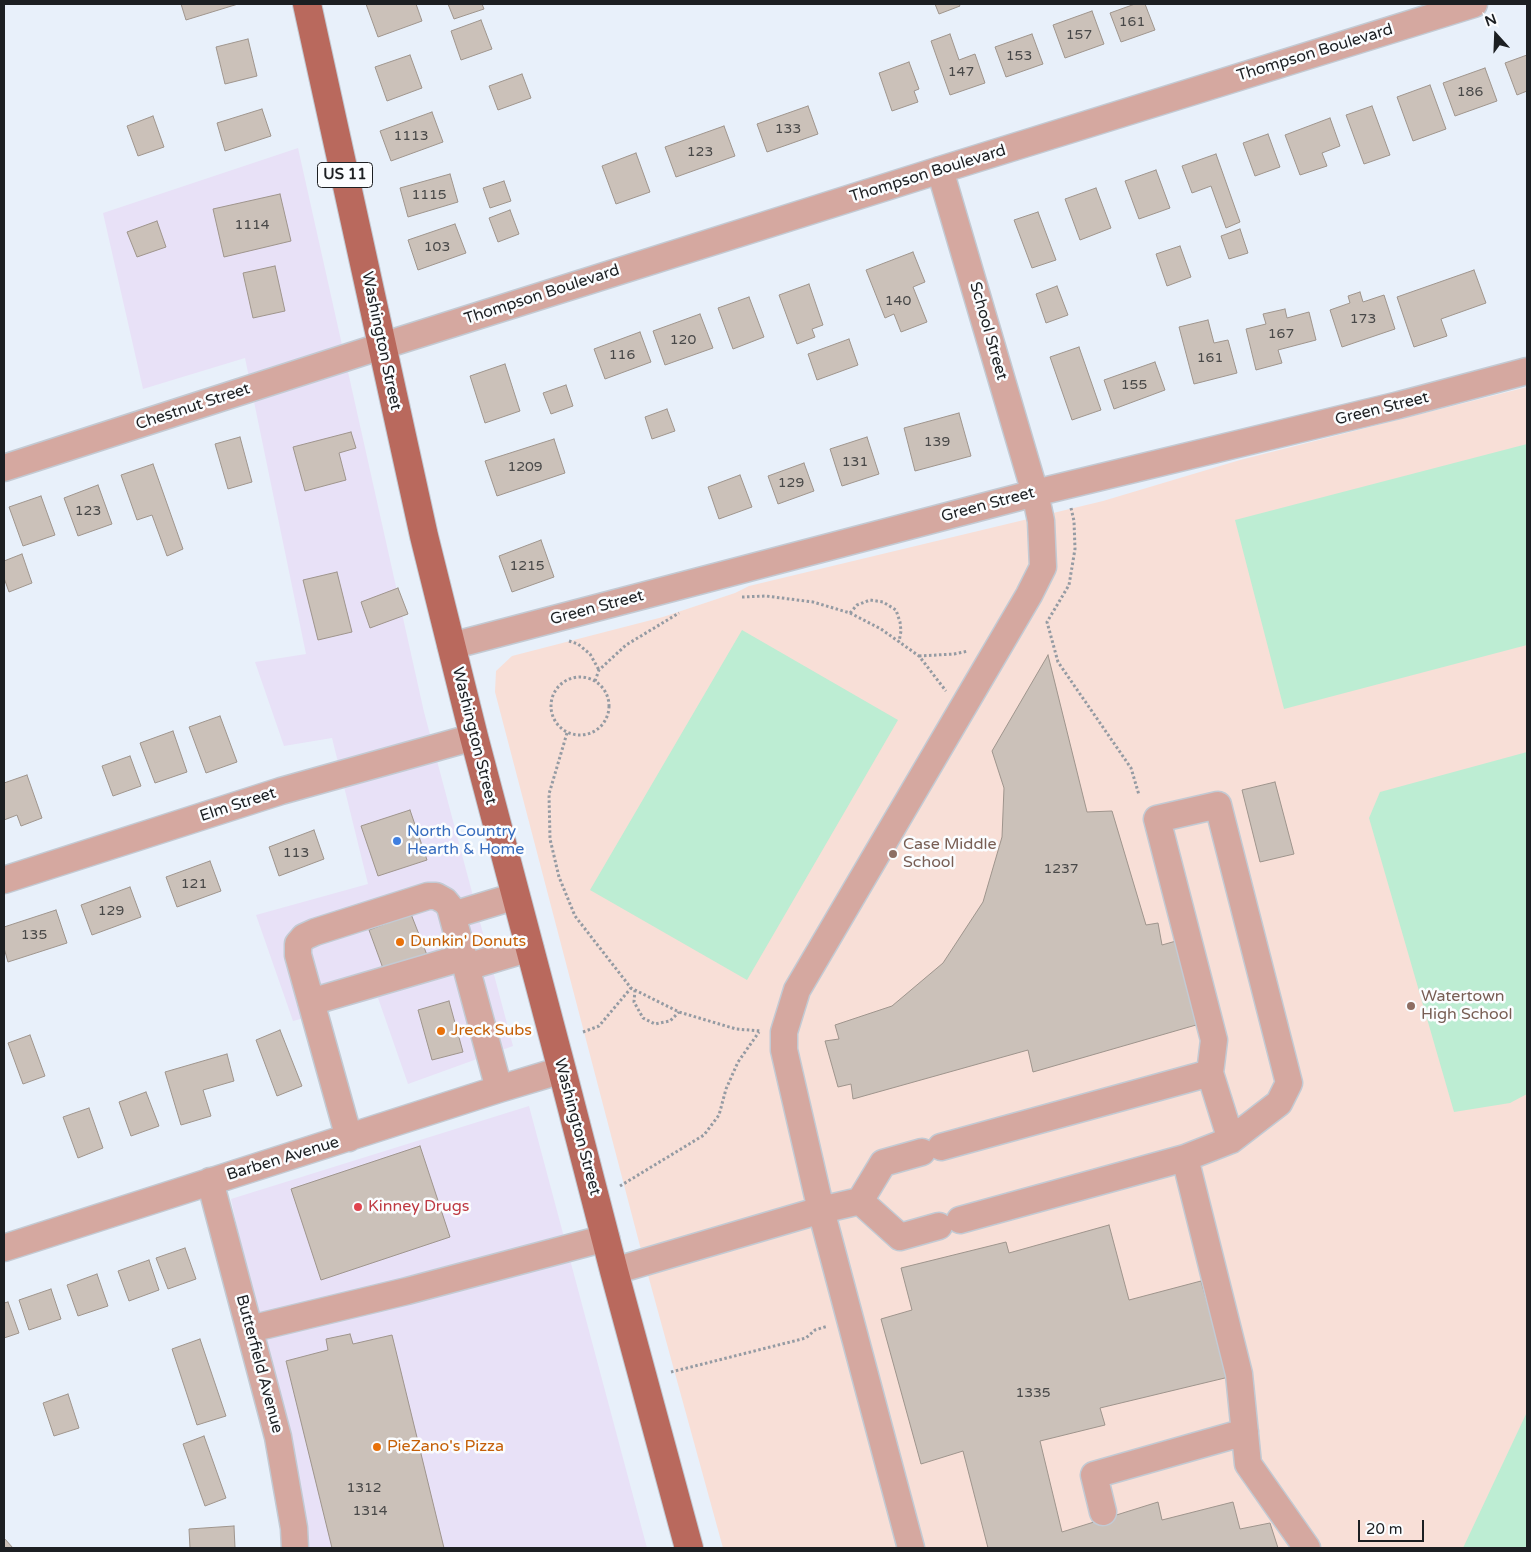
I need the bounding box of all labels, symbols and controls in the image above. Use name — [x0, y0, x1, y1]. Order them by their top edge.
north arrow — [1471, 10, 1521, 60]
text: N — [1483, 11, 1499, 30]
house number: 161 — [1119, 14, 1145, 30]
street label: Thompson Boulevard — [1235, 20, 1395, 86]
house number: 157 — [1066, 27, 1092, 43]
house number: 153 — [1006, 48, 1032, 64]
house number: 147 — [948, 64, 974, 80]
house number: 186 — [1457, 84, 1483, 100]
house number: 133 — [775, 121, 801, 137]
house number: 1113 — [393, 128, 429, 144]
street label: Thompson Boulevard — [848, 141, 1008, 207]
house number: 123 — [687, 144, 713, 160]
road number: US 11 — [318, 162, 372, 188]
house number: 1115 — [411, 187, 447, 203]
house number: 1114 — [234, 217, 270, 233]
house number: 103 — [424, 239, 450, 255]
street label: Thompson Boulevard — [462, 261, 622, 329]
street label: Washington Street — [357, 270, 405, 412]
street label: School Street — [965, 280, 1011, 382]
house number: 140 — [885, 293, 911, 309]
house number: 173 — [1350, 311, 1376, 327]
house number: 167 — [1268, 326, 1294, 342]
house number: 120 — [670, 332, 696, 348]
house number: 116 — [609, 347, 635, 363]
house number: 161 — [1197, 350, 1223, 366]
house number: 155 — [1121, 377, 1147, 393]
street label: Chestnut Street — [133, 379, 253, 435]
street label: Green Street — [1333, 388, 1431, 430]
house number: 139 — [924, 434, 950, 450]
house number: 131 — [842, 454, 868, 470]
house number: 1209 — [507, 459, 543, 475]
house number: 129 — [778, 475, 804, 491]
street label: Green Street — [939, 483, 1037, 527]
house number: 123 — [75, 503, 101, 519]
house number: 1215 — [509, 558, 545, 574]
street label: Green Street — [548, 586, 646, 630]
street label: Washington Street — [448, 665, 500, 807]
street label: Elm Street — [198, 784, 278, 826]
place label: North Country Hearth & Home — [407, 822, 524, 860]
marker: North Country Hearth & Home — [391, 835, 403, 847]
place label: Case Middle School — [903, 835, 997, 873]
house number: 113 — [283, 845, 309, 861]
marker: Case Middle School — [887, 848, 899, 860]
house number: 1237 — [1043, 861, 1079, 877]
house number: 121 — [181, 876, 207, 892]
house number: 129 — [98, 903, 124, 919]
house number: 135 — [21, 927, 47, 943]
place label: Dunkin' Donuts — [410, 932, 526, 952]
marker: Dunkin' Donuts — [394, 936, 406, 948]
place label: Watertown High School — [1421, 987, 1512, 1025]
marker: Watertown High School — [1405, 1000, 1417, 1012]
place label: Jreck Subs — [451, 1021, 532, 1041]
marker: Jreck Subs — [435, 1025, 447, 1037]
street label: Washington Street — [549, 1056, 605, 1198]
street label: Barben Avenue — [224, 1133, 342, 1185]
place label: Kinney Drugs — [368, 1197, 469, 1217]
marker: Kinney Drugs — [352, 1201, 364, 1213]
street label: Butterfield Avenue — [231, 1293, 287, 1435]
house number: 1335 — [1015, 1385, 1051, 1401]
place label: PieZano's Pizza — [387, 1437, 504, 1457]
marker: PieZano's Pizza — [371, 1441, 383, 1453]
house number: 1312 — [346, 1480, 382, 1496]
house number: 1314 — [352, 1503, 388, 1519]
scale bar — [1361, 1510, 1427, 1542]
text: 20 m — [1366, 1520, 1403, 1538]

